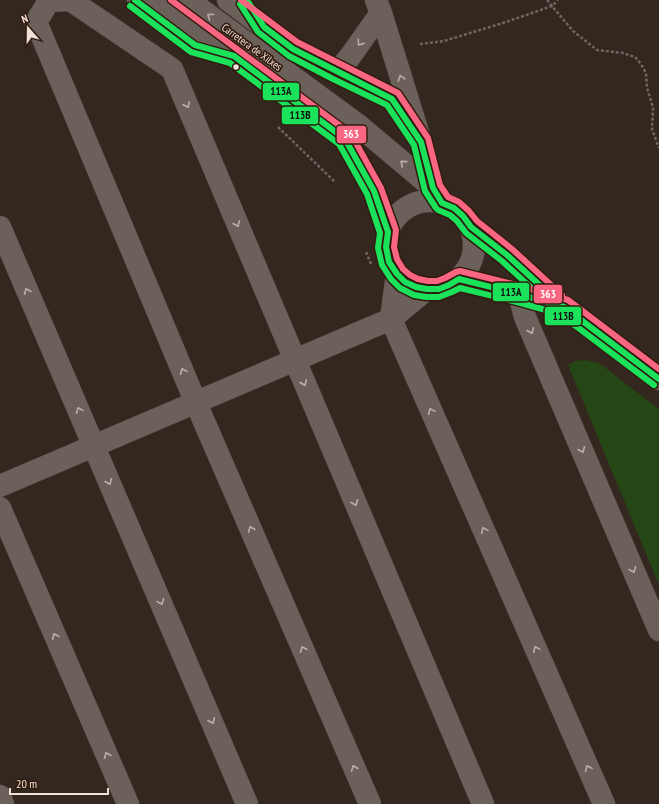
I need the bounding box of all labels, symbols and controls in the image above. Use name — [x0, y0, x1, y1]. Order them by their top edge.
north arrow — [8, 8, 48, 48]
text: N — [19, 11, 30, 26]
one-way arrow — [208, 14, 215, 21]
street label: Carretera de Xilxes — [219, 20, 285, 74]
one-way arrow — [358, 39, 365, 46]
unlabelled marker — [231, 62, 241, 72]
one-way arrow — [397, 74, 406, 81]
line badge: 113A — [262, 82, 300, 101]
text: 113A — [270, 84, 292, 98]
one-way arrow — [183, 101, 191, 108]
line badge: 113B — [281, 106, 319, 125]
text: 113B — [289, 108, 311, 122]
line badge: 363 — [336, 125, 367, 144]
text: 363 — [343, 127, 359, 141]
one-way arrow — [400, 161, 407, 168]
one-way arrow — [233, 221, 241, 228]
line badge: 113A — [492, 282, 530, 302]
line badge: 363 — [533, 284, 563, 304]
text: 113A — [500, 285, 522, 299]
one-way arrow — [24, 287, 32, 294]
text: 363 — [540, 287, 556, 301]
line badge: 113B — [544, 306, 582, 326]
text: 113B — [552, 309, 574, 323]
one-way arrow — [526, 327, 534, 334]
one-way arrow — [180, 368, 188, 375]
one-way arrow — [299, 379, 307, 386]
one-way arrow — [75, 407, 83, 414]
one-way arrow — [428, 408, 436, 415]
one-way arrow — [577, 446, 585, 454]
one-way arrow — [105, 478, 113, 485]
one-way arrow — [350, 498, 358, 506]
one-way arrow — [248, 526, 256, 534]
one-way arrow — [481, 527, 489, 535]
one-way arrow — [628, 565, 636, 573]
one-way arrow — [156, 598, 164, 605]
one-way arrow — [52, 633, 60, 640]
one-way arrow — [300, 645, 308, 653]
one-way arrow — [533, 646, 541, 654]
one-way arrow — [207, 717, 215, 724]
one-way arrow — [104, 752, 112, 760]
one-way arrow — [351, 765, 359, 772]
one-way arrow — [585, 765, 593, 773]
scale bar — [10, 770, 108, 796]
text: 20 m — [16, 776, 37, 791]

